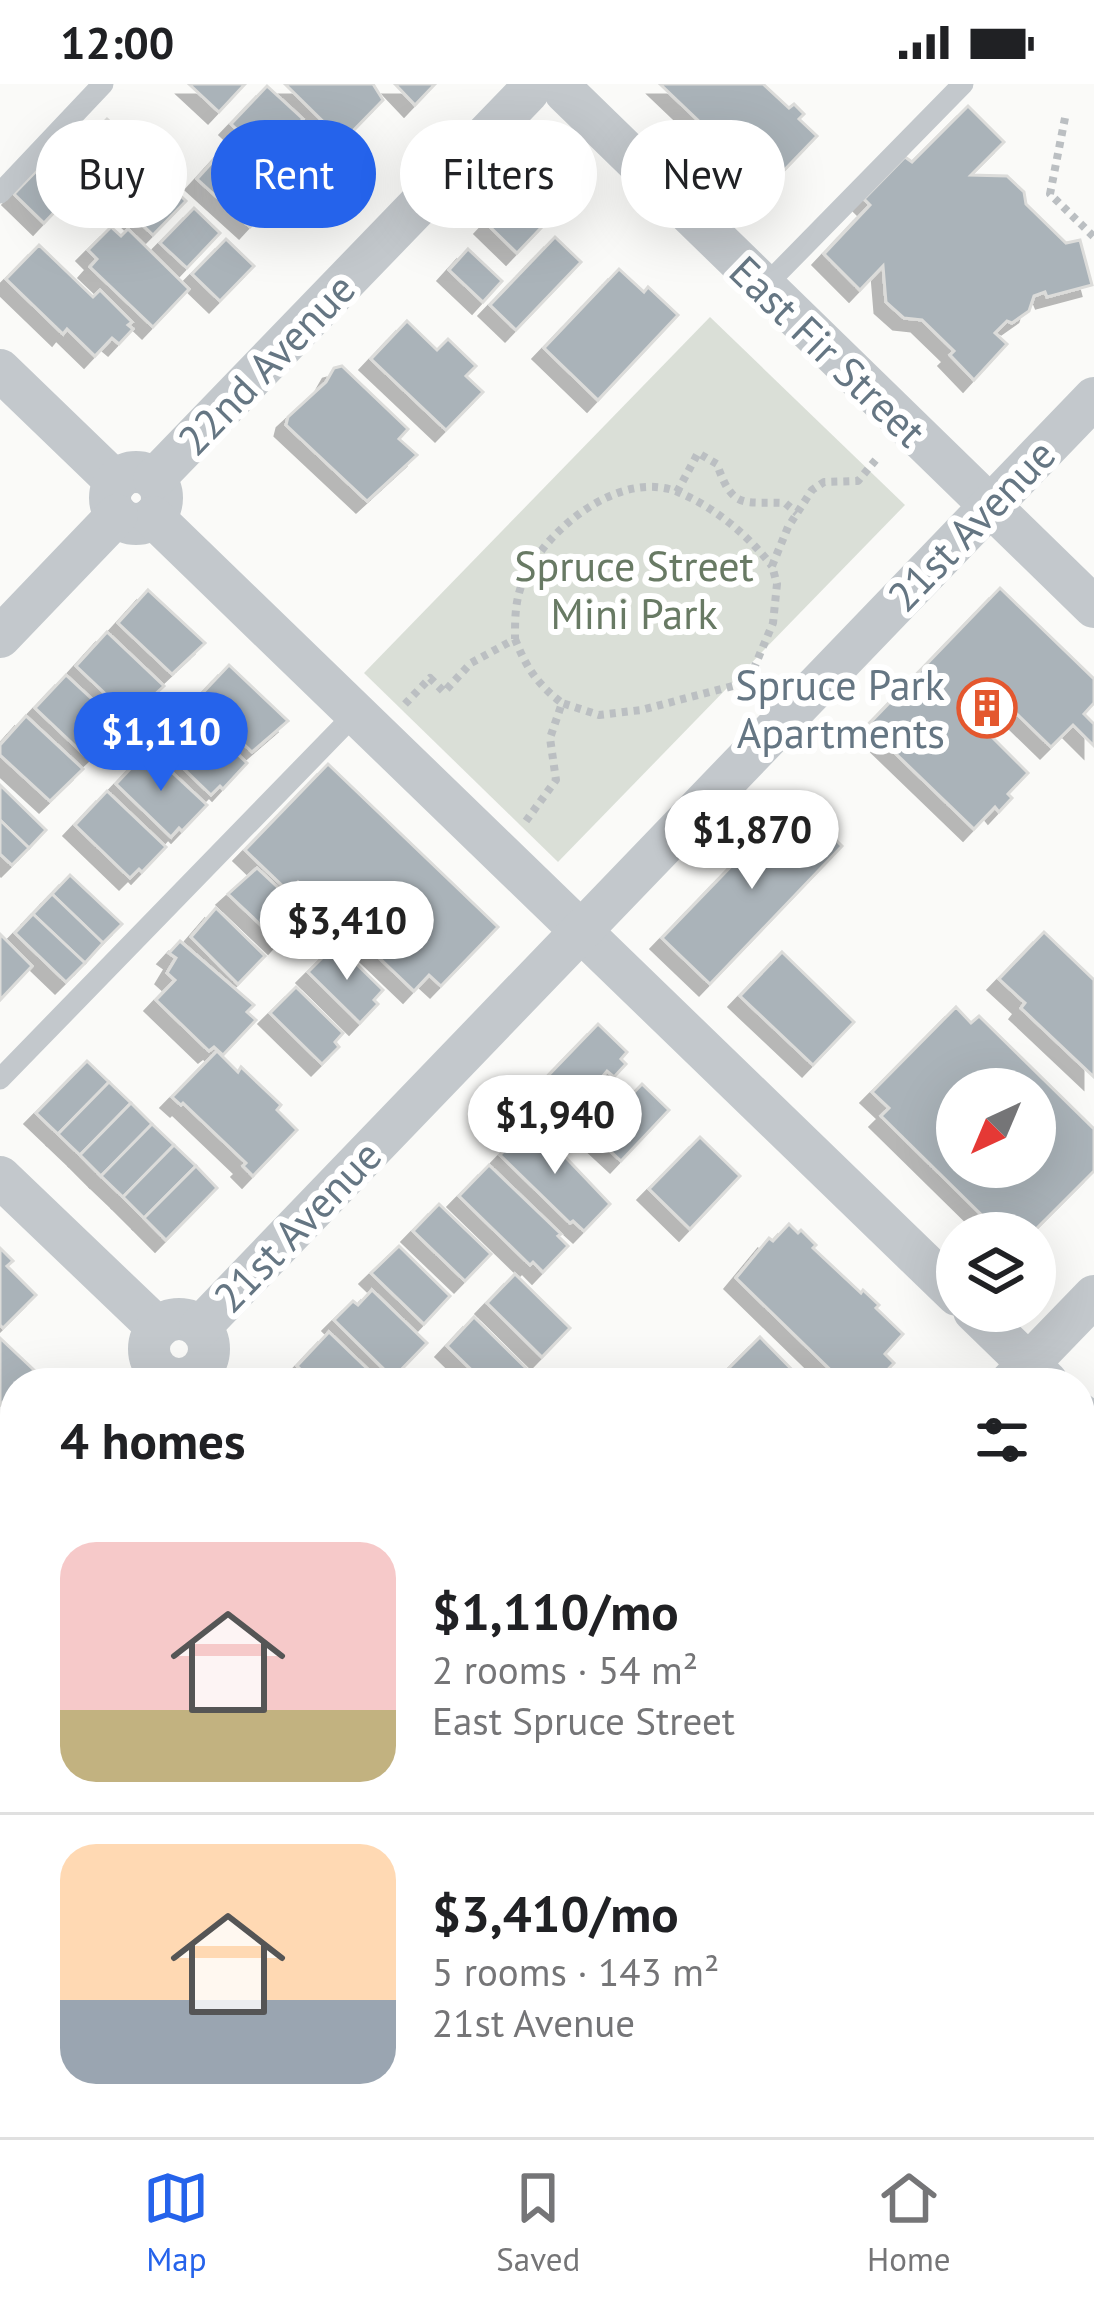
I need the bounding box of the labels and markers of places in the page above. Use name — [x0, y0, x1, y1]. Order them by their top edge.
place label: Spruce Park Apartments — [735, 657, 945, 760]
building icon: Spruce Park Apartments — [956, 677, 1018, 739]
pin: $1,110 — [63, 692, 259, 794]
pin: $1,870 — [654, 790, 850, 892]
pin: $3,410 — [249, 881, 445, 983]
pin: $1,940 — [457, 1075, 653, 1177]

